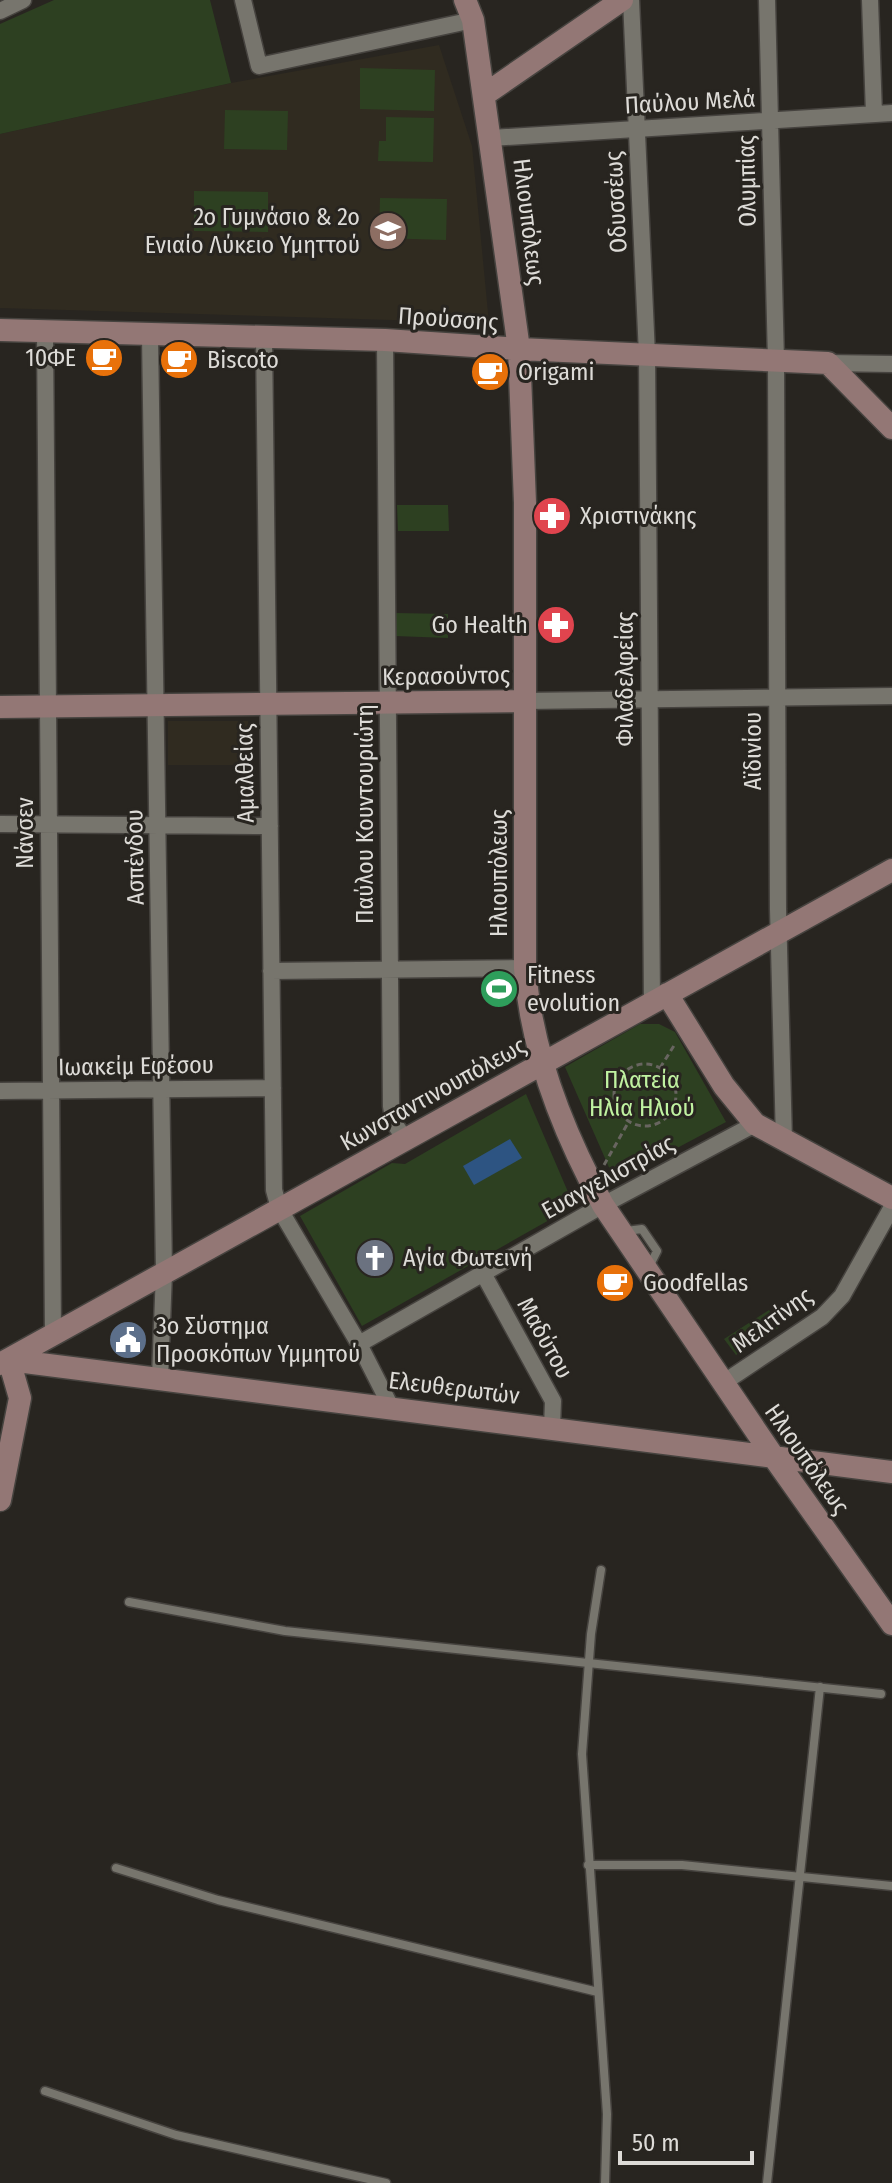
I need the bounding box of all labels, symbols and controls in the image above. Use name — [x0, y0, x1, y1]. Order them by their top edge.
street label: Παύλου Μελά — [624, 85, 756, 119]
street label: Ολυμπίας — [732, 135, 762, 227]
street label: Οδυσσέως — [599, 150, 633, 254]
street label: Ηλιουπόλεως — [507, 157, 551, 287]
place label: 2ο Γυμνάσιο & 2ο Ενιαίο Λύκειο Υμηττού — [145, 203, 360, 259]
school or university icon: 2ο Γυμνάσιο & 2ο Ενιαίο Λύκειο Υμηττού — [367, 210, 409, 252]
street label: Προύσσης — [397, 302, 499, 336]
cafe icon: 10ΦΕ — [83, 337, 125, 379]
cafe icon: Biscoto — [158, 339, 200, 381]
place label: 10ΦΕ — [25, 344, 76, 372]
place label: Biscoto — [207, 346, 279, 374]
cafe icon: Origami — [469, 351, 511, 393]
place label: Origami — [518, 358, 595, 386]
pharmacy icon: Χριστινάκης — [531, 495, 573, 537]
place label: Χριστινάκης — [580, 502, 696, 530]
pharmacy icon: Go Health — [535, 604, 577, 646]
place label: Go Health — [431, 611, 528, 639]
street label: Φιλαδελφείας — [611, 612, 639, 746]
street label: Κερασούντος — [382, 661, 510, 691]
street label: Παύλου Κουντουριώτη — [351, 704, 379, 924]
street label: Αϊδινίου — [739, 712, 767, 790]
street label: Αμαλθείας — [230, 723, 260, 823]
street label: Νάνσεν — [11, 797, 39, 869]
street label: Ασπένδου — [120, 809, 150, 905]
street label: Ηλιουπόλεως — [485, 809, 513, 937]
place label: Fitness evolution — [527, 961, 620, 1017]
sports icon: Fitness evolution — [478, 968, 520, 1010]
street label: Κωνσταντινουπόλεως — [335, 1031, 531, 1157]
street label: Ιωακείμ Εφέσου — [58, 1051, 214, 1081]
park label: Πλατεία Ηλία Ηλιού — [589, 1066, 695, 1122]
street label: Ευαγγελιστρίας — [537, 1129, 679, 1225]
church icon: Αγία Φωτεινή — [354, 1237, 396, 1279]
place label: Αγία Φωτεινή — [403, 1244, 533, 1272]
cafe icon: Goodfellas — [594, 1262, 636, 1304]
place label: Goodfellas — [643, 1269, 748, 1297]
street label: Μελιτίνης — [726, 1281, 818, 1359]
street label: Μαδύτου — [511, 1292, 579, 1384]
place label: 3o Σύστημα Προσκόπων Υμμητού — [156, 1312, 360, 1368]
public building icon: 3o Σύστημα Προσκόπων Υμμητού — [107, 1319, 149, 1361]
street label: Ελευθερωτών — [387, 1366, 522, 1410]
street label: Ηλιουπόλεως — [759, 1399, 855, 1519]
scale bar — [620, 2115, 752, 2165]
text: 50 m — [632, 2129, 680, 2157]

